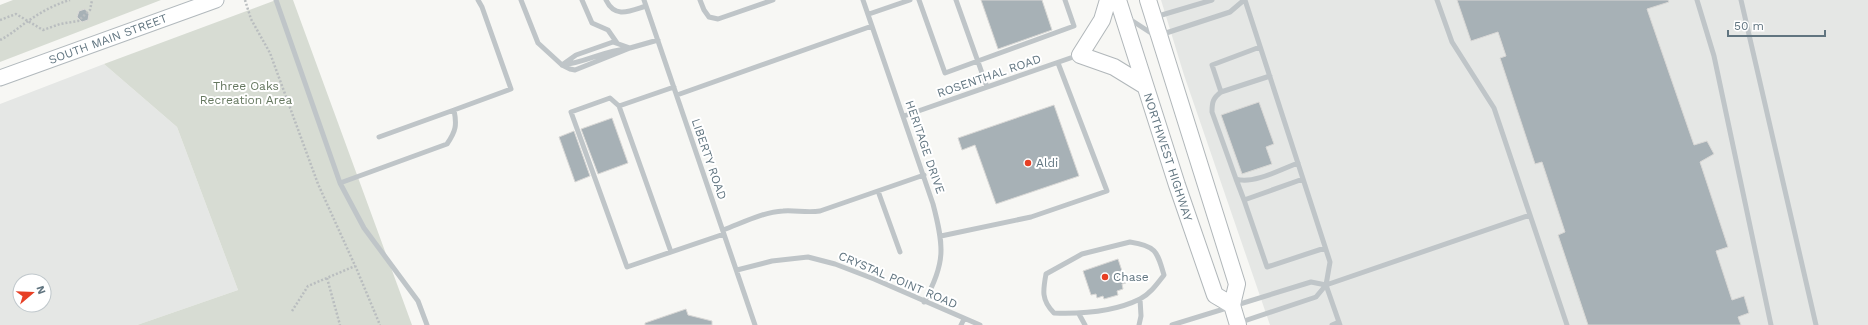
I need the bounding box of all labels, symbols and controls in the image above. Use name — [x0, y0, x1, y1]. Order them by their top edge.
street label: SOUTH MAIN STREET — [47, 11, 169, 67]
scale bar — [1728, 12, 1825, 38]
text: 50 m — [1734, 19, 1764, 33]
street label: ROSENTHAL ROAD — [935, 52, 1043, 100]
park label: Three Oaks Recreation Area — [200, 79, 292, 107]
street label: NORTHWEST HIGHWAY — [1141, 91, 1195, 223]
street label: HERITAGE DRIVE — [902, 98, 948, 196]
street label: LIBERTY ROAD — [689, 117, 729, 201]
place label: Aldi — [1036, 156, 1058, 170]
marker: Aldi — [1023, 158, 1033, 168]
street label: CRYSTAL POINT ROAD — [836, 249, 960, 311]
place label: Chase — [1113, 270, 1149, 284]
marker: Chase — [1100, 272, 1110, 282]
north arrow — [12, 273, 52, 313]
text: N — [34, 284, 48, 296]

